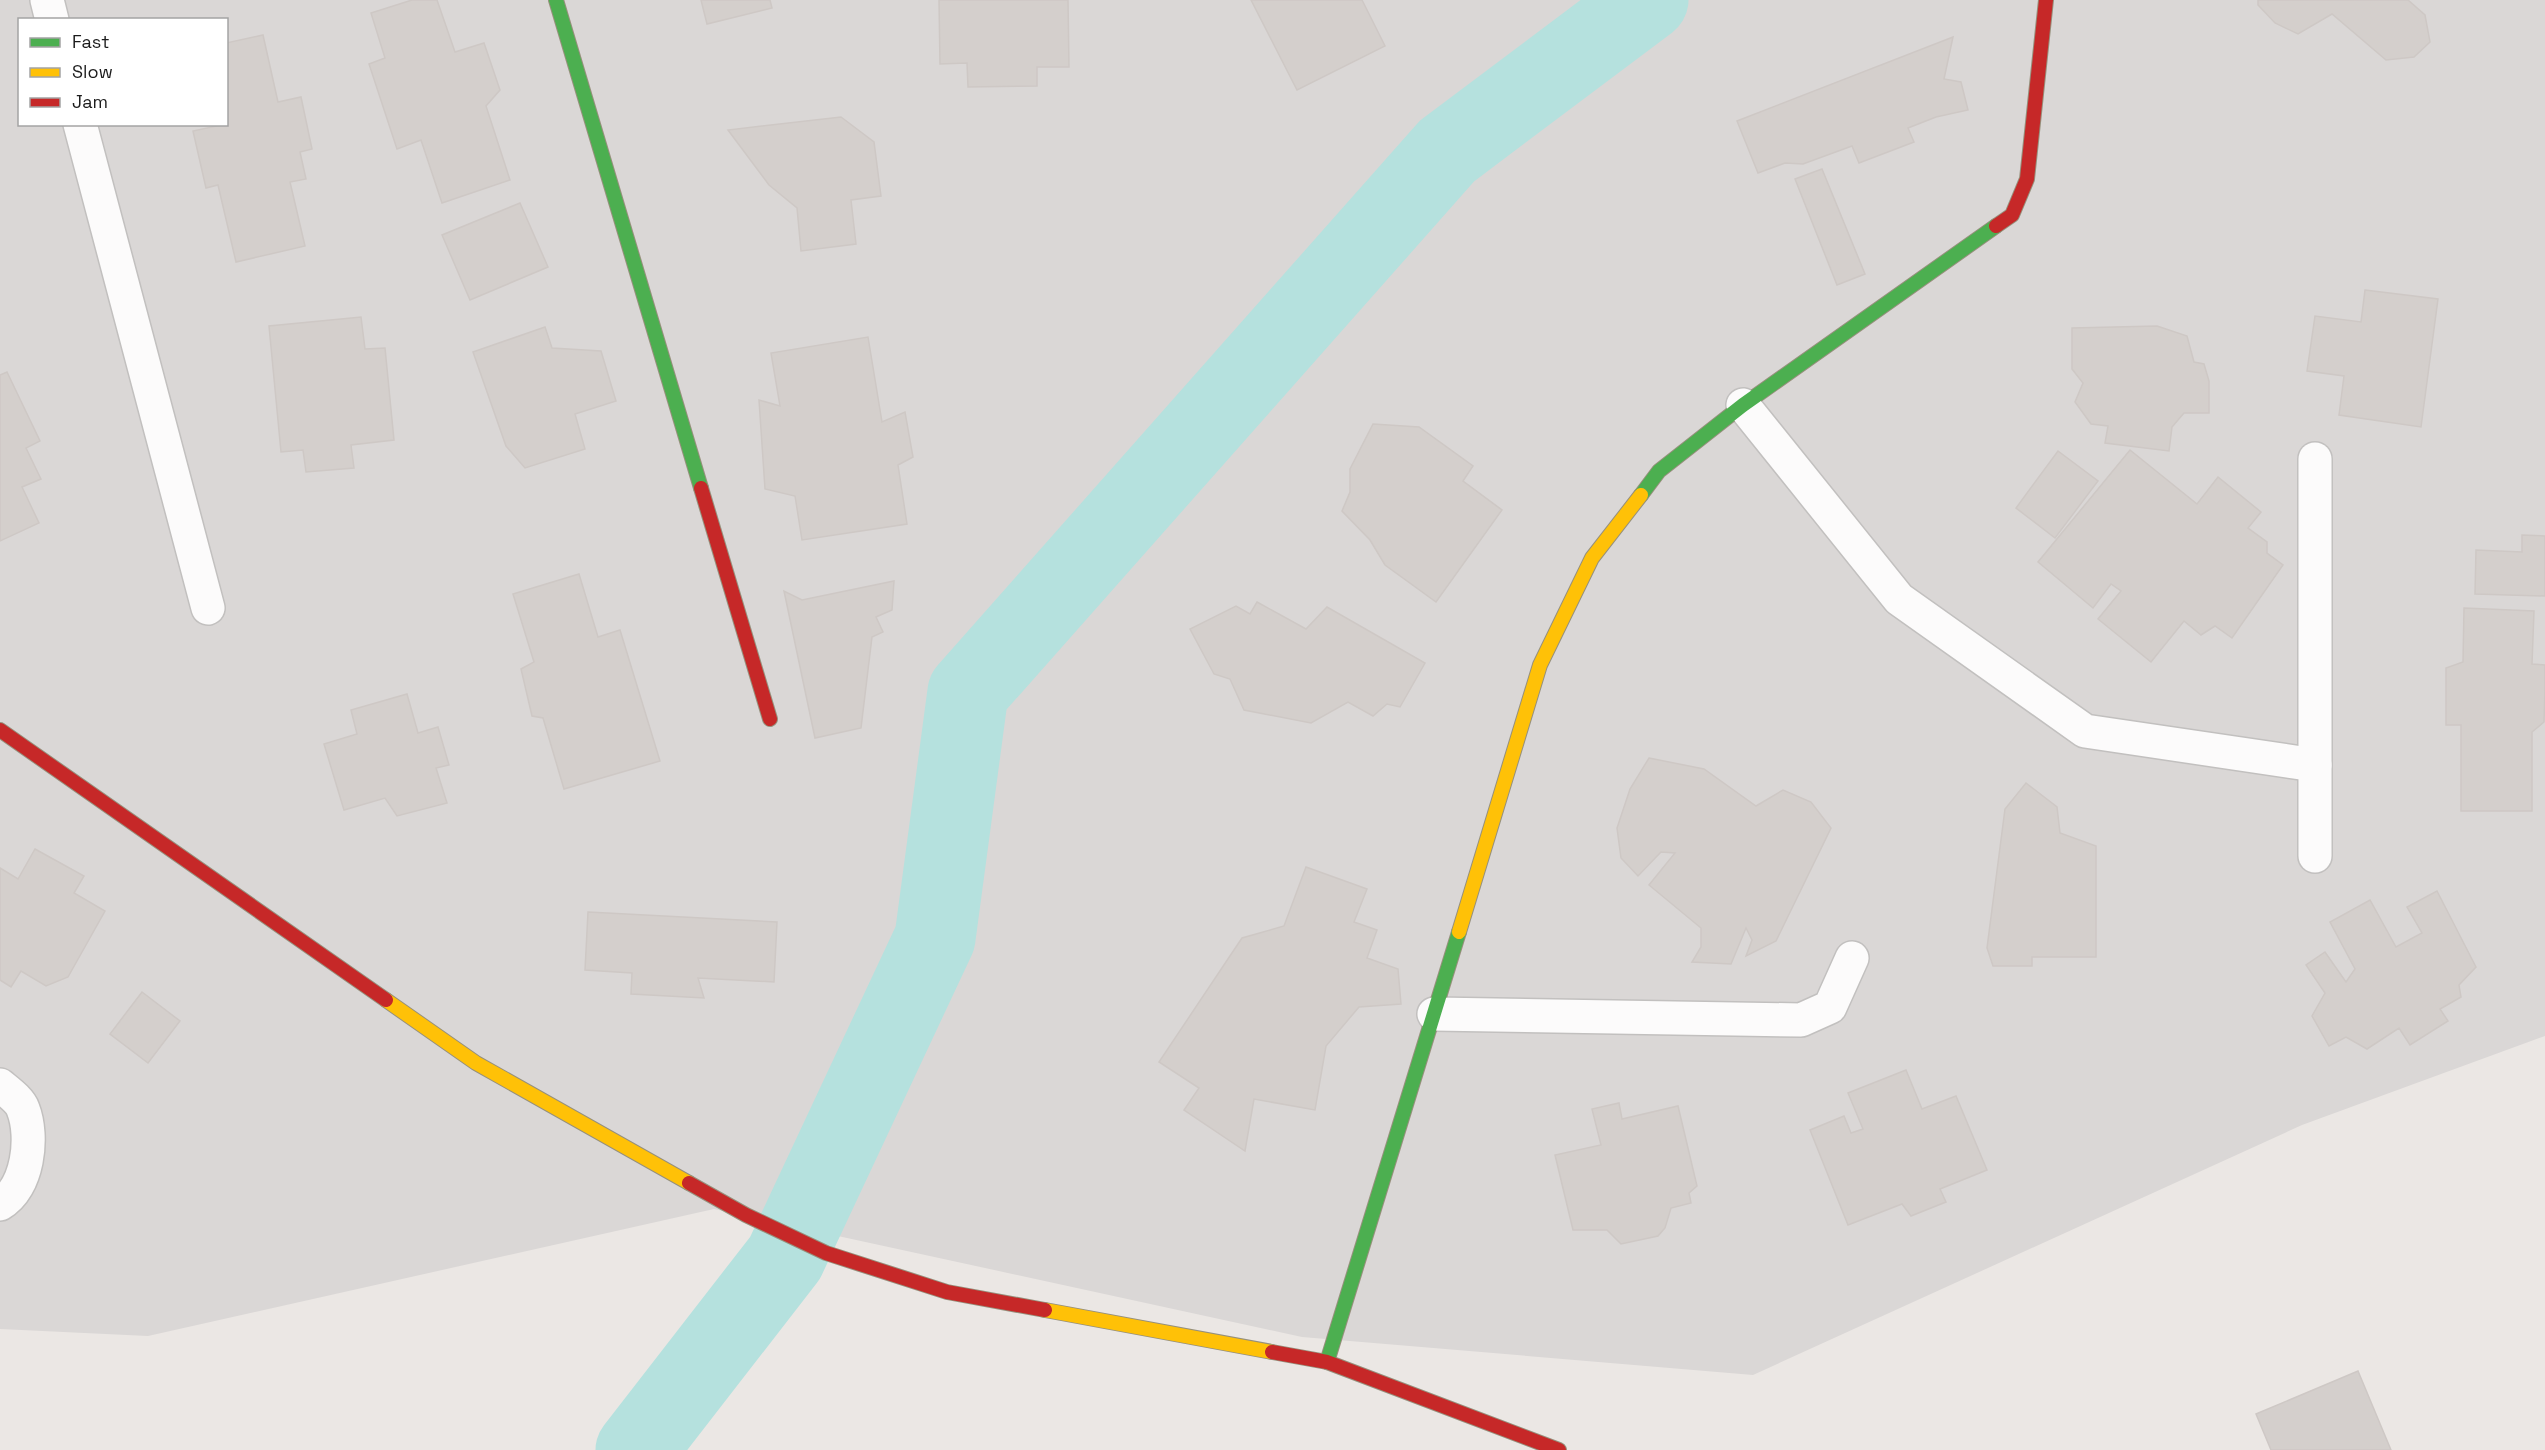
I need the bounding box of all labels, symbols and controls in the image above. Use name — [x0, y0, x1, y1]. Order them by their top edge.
legend — [18, 18, 228, 126]
text: Fast — [72, 30, 109, 53]
text: Slow — [72, 60, 113, 83]
text: Jam — [72, 90, 108, 113]

